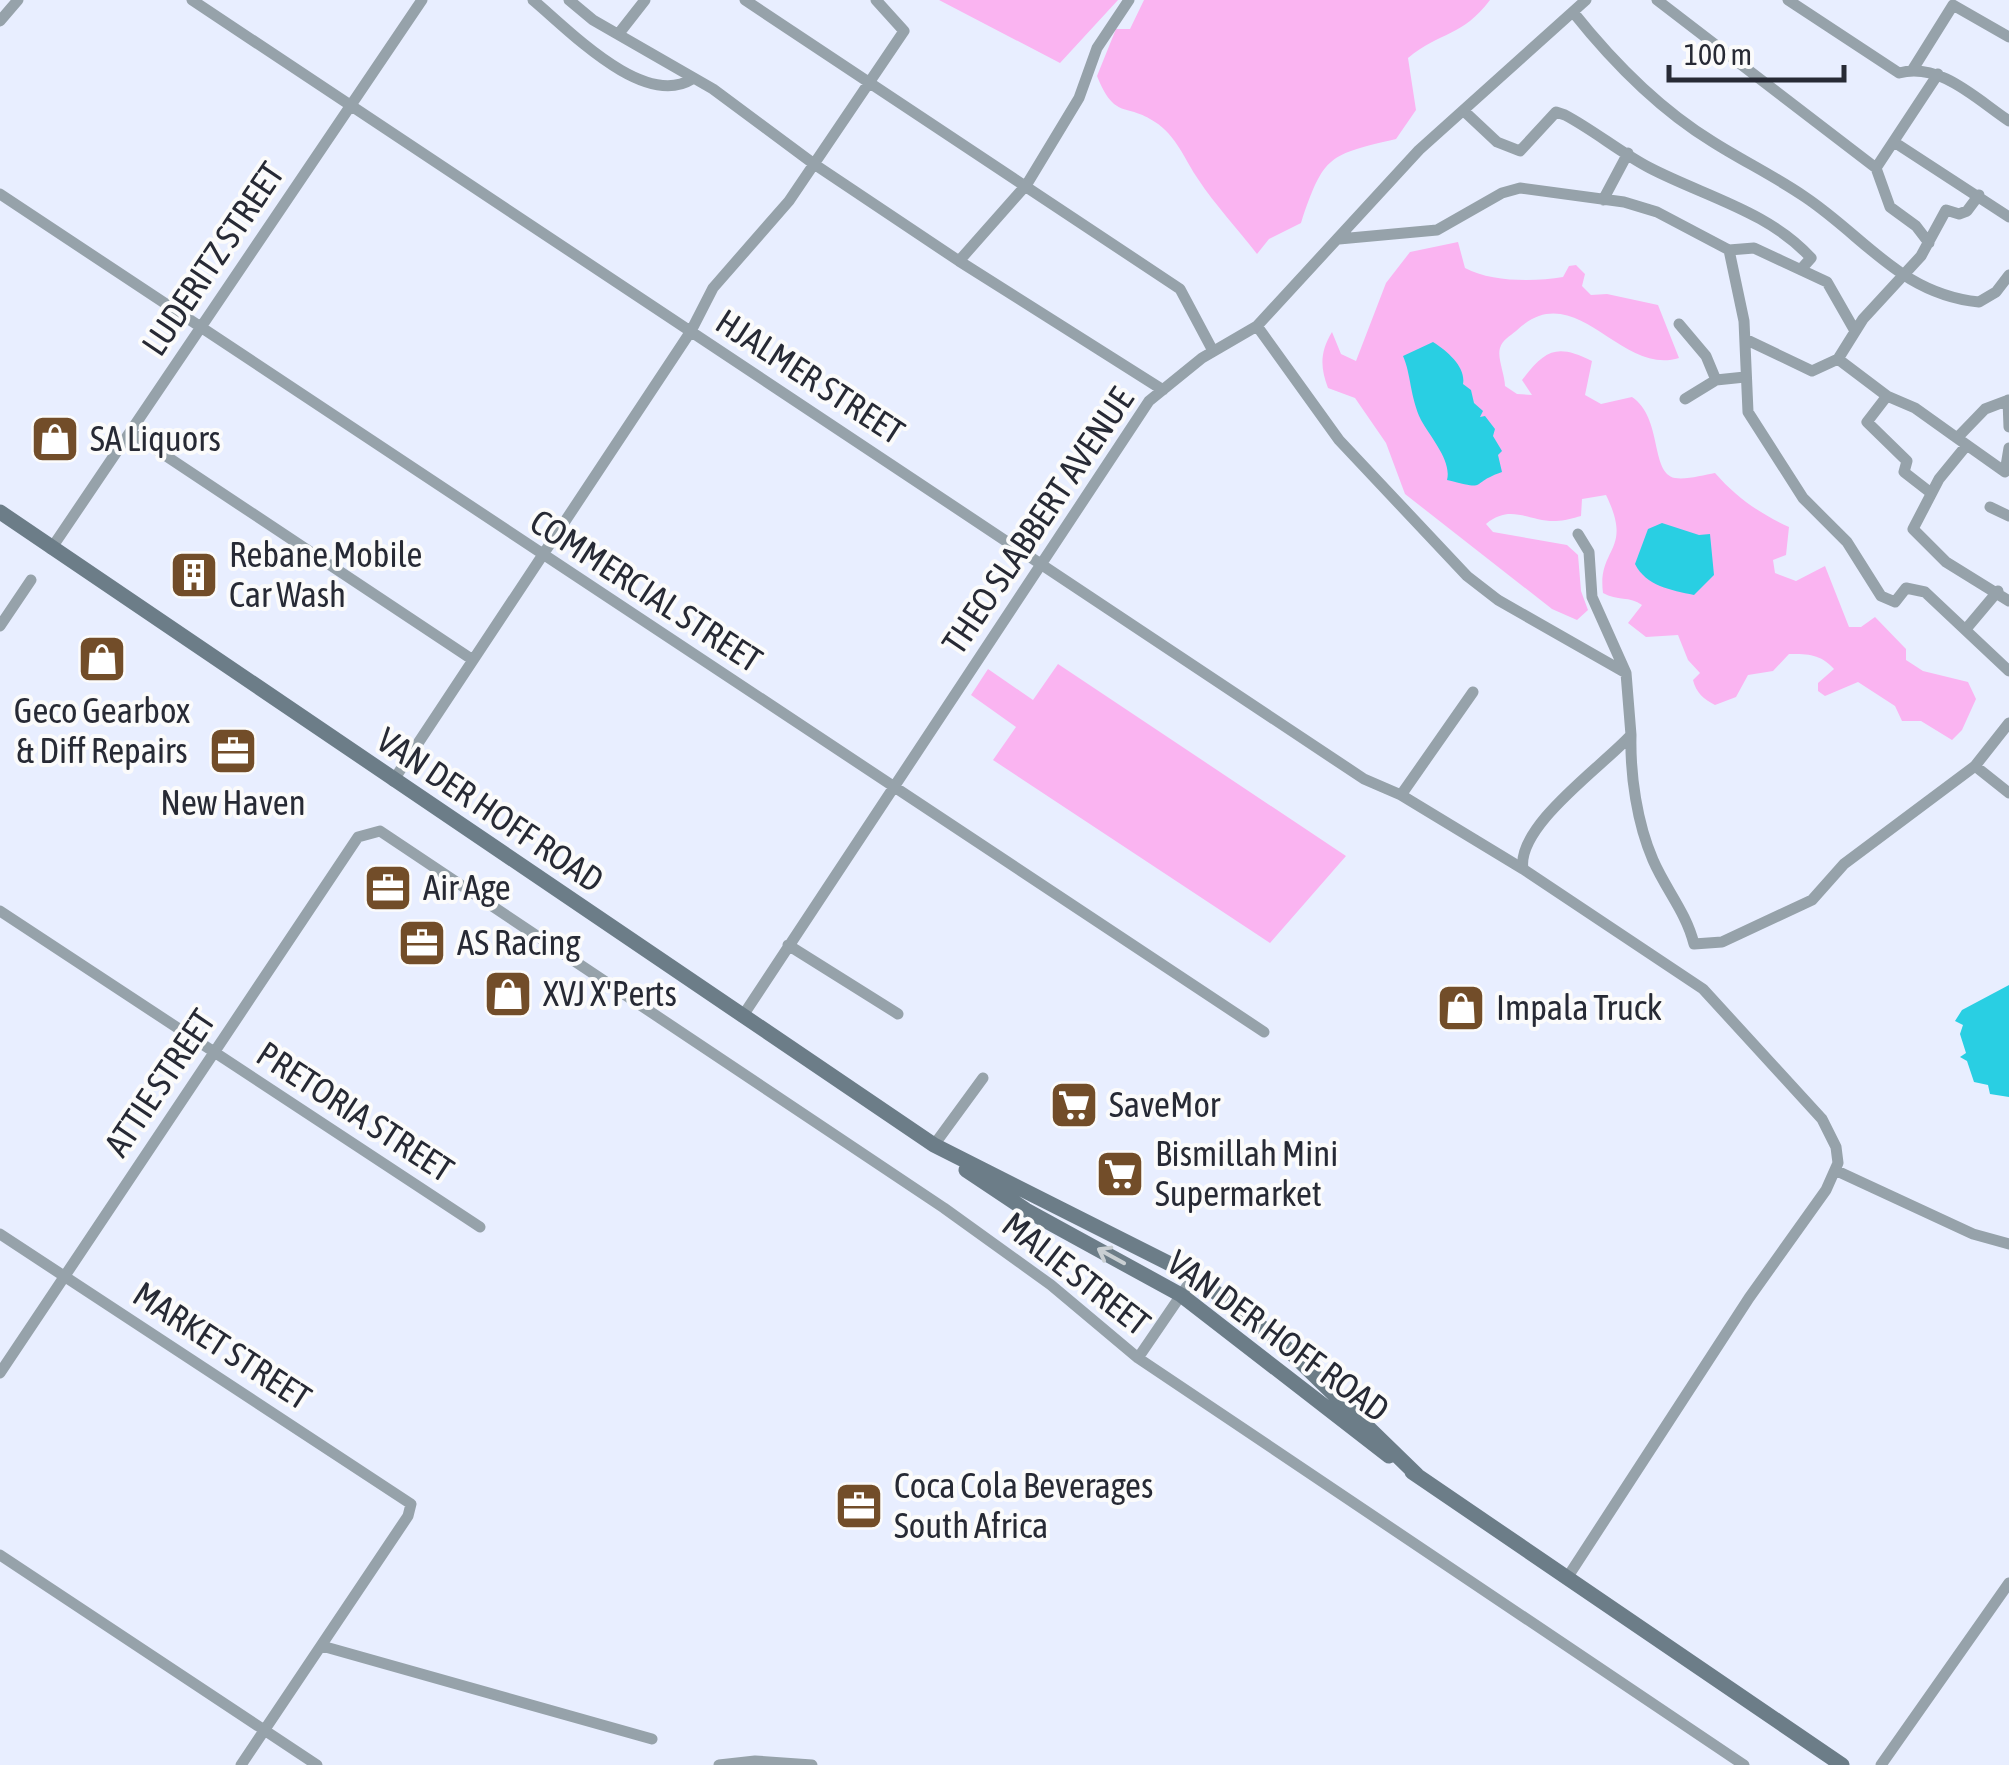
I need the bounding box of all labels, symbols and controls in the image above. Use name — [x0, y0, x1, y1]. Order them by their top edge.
scale bar — [1669, 20, 1844, 82]
text: 100 m — [1684, 37, 1752, 71]
street label: LUDERITZ STREET — [133, 154, 291, 362]
street label: HJALMER STREET — [709, 301, 912, 452]
street label: THEO SLABBERT AVENUE — [933, 380, 1141, 661]
shop icon: SA Liquors — [29, 413, 81, 465]
place label: SA Liquors — [90, 418, 221, 458]
street label: COMMERCIAL STREET — [524, 501, 770, 680]
place label: Rebane Mobile Car Wash — [229, 534, 422, 614]
building icon: Rebane Mobile Car Wash — [168, 549, 220, 601]
shop icon: Geco Gearbox & Diff Repairs — [76, 633, 128, 685]
place label: Geco Gearbox & Diff Repairs — [14, 690, 190, 770]
street label: VAN DER HOFF ROAD — [370, 719, 611, 900]
office icon: New Haven — [207, 725, 259, 777]
place label: New Haven — [160, 782, 306, 822]
office icon: Air Age — [362, 862, 414, 914]
place label: Air Age — [423, 867, 511, 907]
office icon: AS Racing — [396, 917, 448, 969]
place label: AS Racing — [457, 922, 580, 962]
shop icon: XVJ X'Perts — [482, 968, 534, 1020]
place label: XVJ X'Perts — [543, 973, 677, 1013]
shop icon: Impala Truck — [1435, 982, 1487, 1034]
place label: Impala Truck — [1496, 987, 1662, 1027]
street label: ATTIE STREET — [96, 1002, 223, 1163]
street label: PRETORIA STREET — [250, 1033, 461, 1189]
supermarket icon: SaveMor — [1048, 1079, 1100, 1131]
place label: SaveMor — [1109, 1084, 1221, 1124]
place label: Bismillah Mini Supermarket — [1155, 1133, 1338, 1213]
supermarket icon: Bismillah Mini Supermarket — [1094, 1148, 1146, 1200]
street label: MALIE STREET — [995, 1203, 1158, 1343]
street label: VAN DER HOFF ROAD — [1160, 1241, 1397, 1429]
one-way arrow — [1097, 1246, 1126, 1266]
street label: MARKET STREET — [126, 1273, 319, 1417]
place label: Coca Cola Beverages South Africa — [894, 1465, 1153, 1545]
office icon: Coca Cola Beverages South Africa — [833, 1480, 885, 1532]

